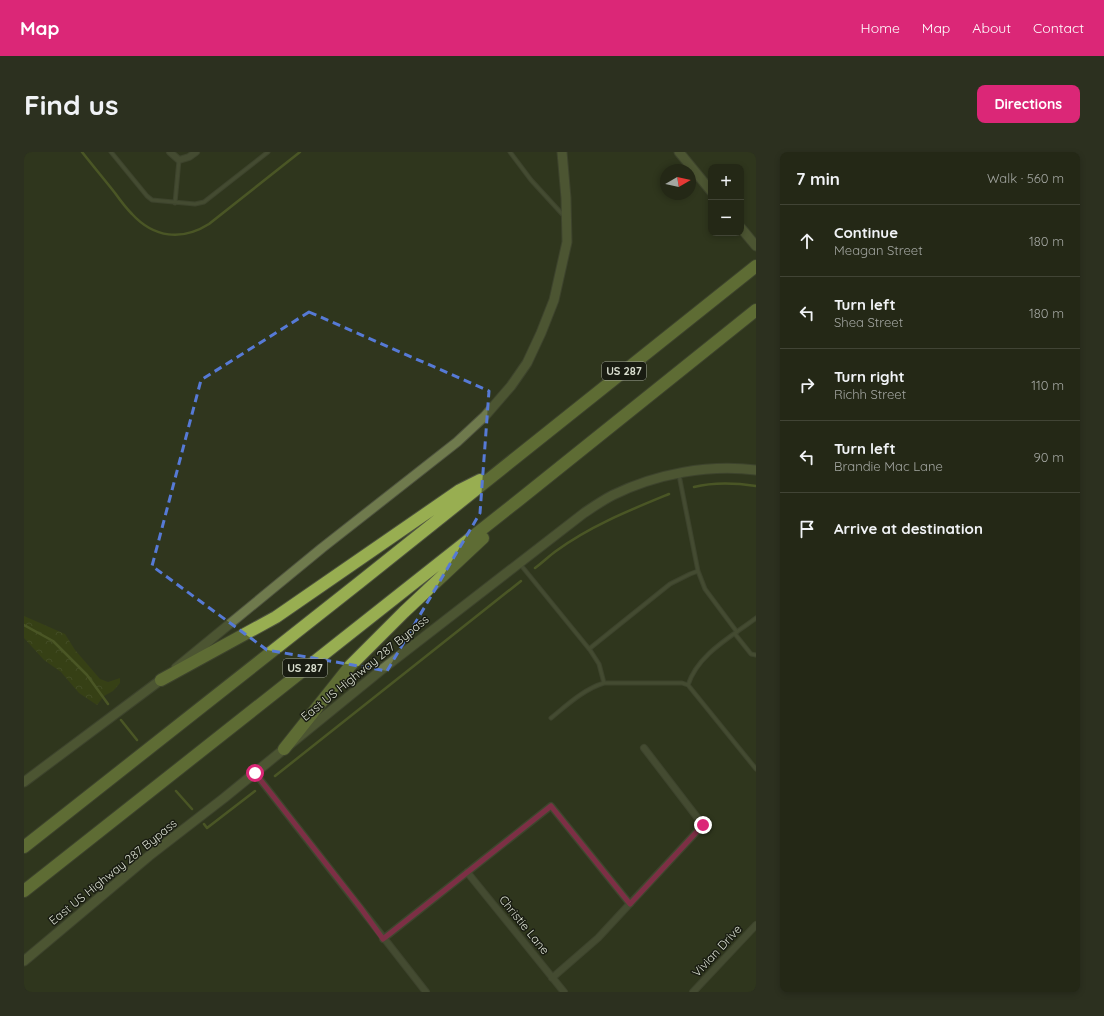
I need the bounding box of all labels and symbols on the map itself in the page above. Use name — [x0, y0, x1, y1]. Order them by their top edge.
north arrow — [660, 164, 696, 200]
road number: US 287 — [602, 362, 646, 380]
street label: East US Highway 287 Bypass — [298, 611, 432, 724]
road number: US 287 — [283, 659, 327, 677]
route start — [246, 764, 264, 782]
street label: East US Highway 287 Bypass — [46, 815, 180, 928]
route end — [694, 816, 712, 834]
street label: Christie Lane — [496, 892, 553, 957]
street label: Vivian Drive — [689, 921, 745, 980]

